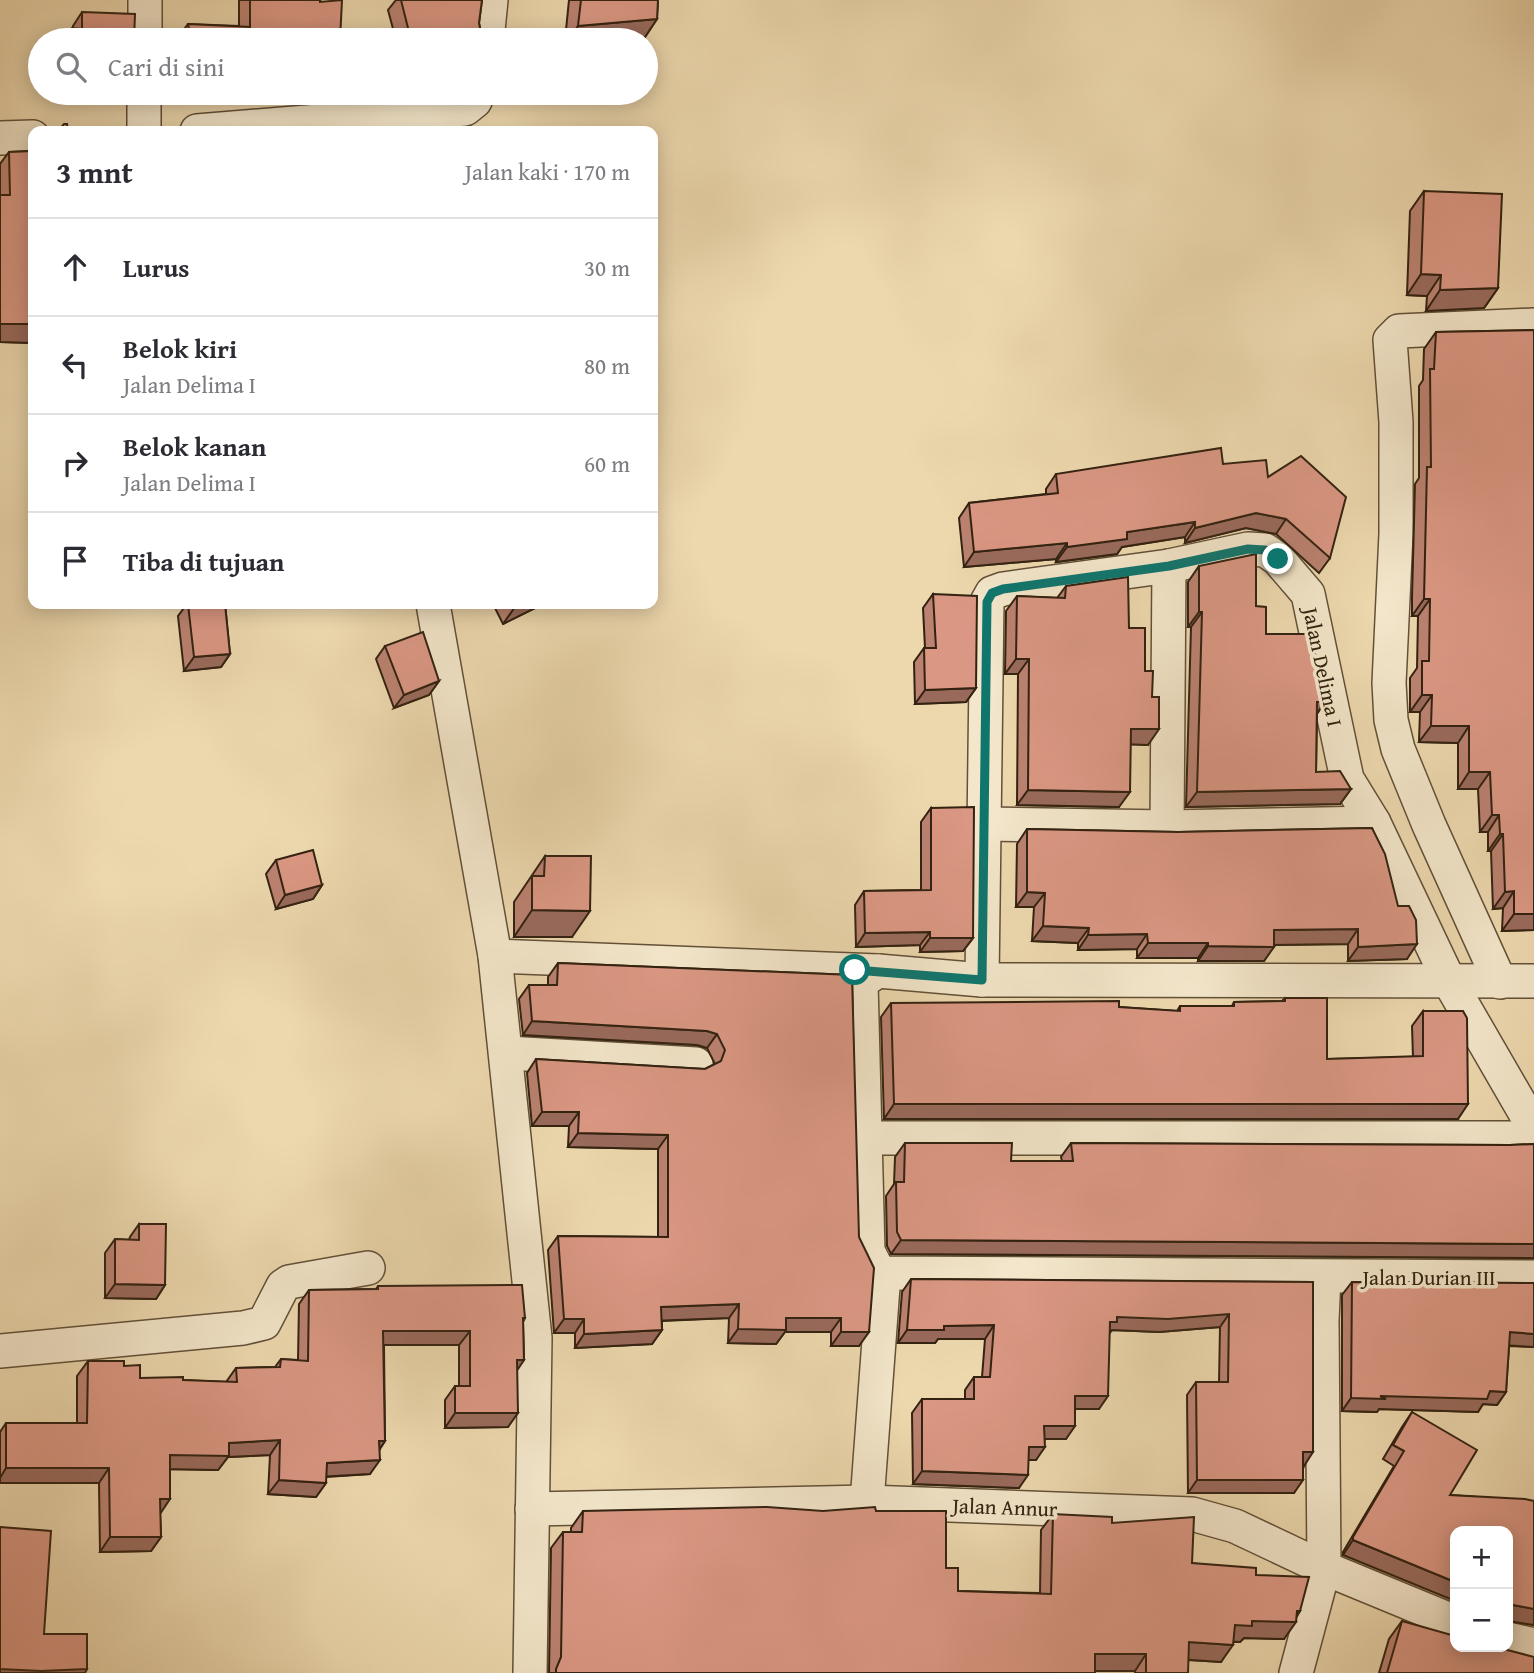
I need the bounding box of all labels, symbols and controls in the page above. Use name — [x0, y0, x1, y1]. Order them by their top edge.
search box — [28, 28, 658, 105]
text: Cari di sini — [108, 47, 225, 86]
icon: search — [52, 48, 90, 86]
text: 3 mnt — [56, 150, 133, 194]
text: Jalan kaki · 170 m — [465, 155, 630, 188]
icon: ahead — [56, 248, 94, 286]
text: Lurus — [123, 248, 189, 287]
text: 30 m — [584, 251, 630, 284]
text: Belok kiri — [123, 329, 237, 368]
icon: left — [56, 346, 94, 384]
text: 80 m — [584, 349, 630, 382]
text: Jalan Delima I — [123, 368, 256, 401]
text: Belok kanan — [123, 427, 266, 466]
icon: right — [56, 444, 94, 482]
text: 60 m — [584, 447, 630, 480]
text: Jalan Delima I — [123, 466, 256, 499]
icon: arrive — [56, 542, 94, 580]
text: Tiba di tujuan — [123, 542, 284, 581]
route end — [1262, 543, 1293, 574]
street label: Jalan Delima I — [1295, 601, 1351, 730]
route start — [839, 954, 870, 985]
street label: Jalan Durian III — [1359, 1262, 1496, 1293]
street label: Jalan Annur — [949, 1490, 1058, 1524]
map controls — [1450, 1526, 1513, 1652]
button: + — [1450, 1526, 1513, 1589]
button: − — [1450, 1589, 1513, 1652]

